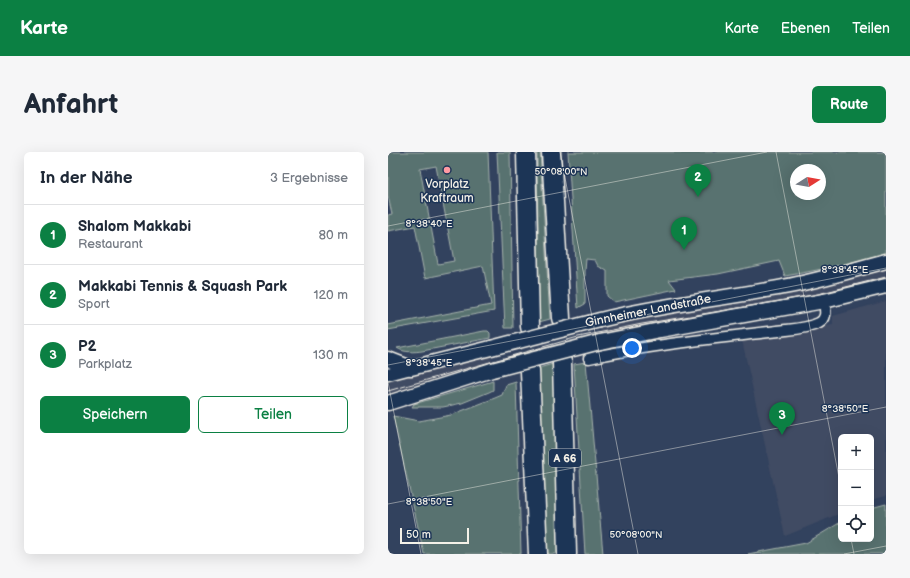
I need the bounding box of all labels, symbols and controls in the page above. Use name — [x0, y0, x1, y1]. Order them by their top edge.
text: Karte — [20, 17, 68, 40]
text: Karte — [725, 20, 759, 37]
text: Ebenen — [781, 20, 830, 37]
text: Teilen — [852, 20, 890, 37]
button: Route — [812, 86, 886, 123]
text: Anfahrt — [24, 88, 118, 121]
pin: 2 — [685, 164, 711, 197]
north arrow — [790, 164, 826, 200]
marker: Vorplatz Kraftraum — [442, 165, 452, 175]
text: 50°08'00"N — [534, 166, 588, 178]
text: In der Nähe — [40, 168, 133, 188]
text: 3 Ergebnisse — [270, 170, 348, 186]
place label: Vorplatz Kraftraum — [420, 177, 474, 206]
text: Shalom Makkabi — [78, 217, 191, 236]
pin: 1 — [671, 217, 697, 250]
text: 8°38'40"E — [406, 218, 453, 230]
text: 1 — [50, 227, 56, 243]
text: 80 m — [319, 227, 348, 243]
text: Restaurant — [78, 236, 143, 252]
text: 8°38'45"E — [822, 264, 869, 276]
text: Makkabi Tennis & Squash Park — [78, 277, 287, 296]
text: 2 — [49, 287, 57, 303]
text: 120 m — [313, 287, 348, 303]
street label: Ginnheimer Landstraße — [584, 291, 712, 331]
text: Sport — [78, 296, 110, 312]
text: P2 — [78, 337, 96, 356]
your location — [622, 338, 642, 358]
text: 3 — [49, 347, 57, 363]
text: 130 m — [313, 347, 348, 363]
text: Parkplatz — [78, 356, 132, 372]
text: 8°38'45"E — [406, 357, 453, 369]
button: Speichern — [40, 396, 190, 433]
button: Teilen — [198, 396, 348, 433]
pin: 3 — [769, 402, 795, 435]
text: 8°38'50"E — [822, 403, 869, 415]
map controls — [838, 434, 874, 542]
button: + — [838, 434, 874, 470]
road number: A 66 — [549, 449, 581, 467]
button: − — [838, 470, 874, 506]
text: 8°38'50"E — [406, 496, 453, 508]
button: locate — [838, 506, 874, 542]
scale bar — [400, 526, 469, 545]
text: 50 m — [406, 528, 431, 541]
text: 50°08'00"N — [609, 529, 663, 541]

